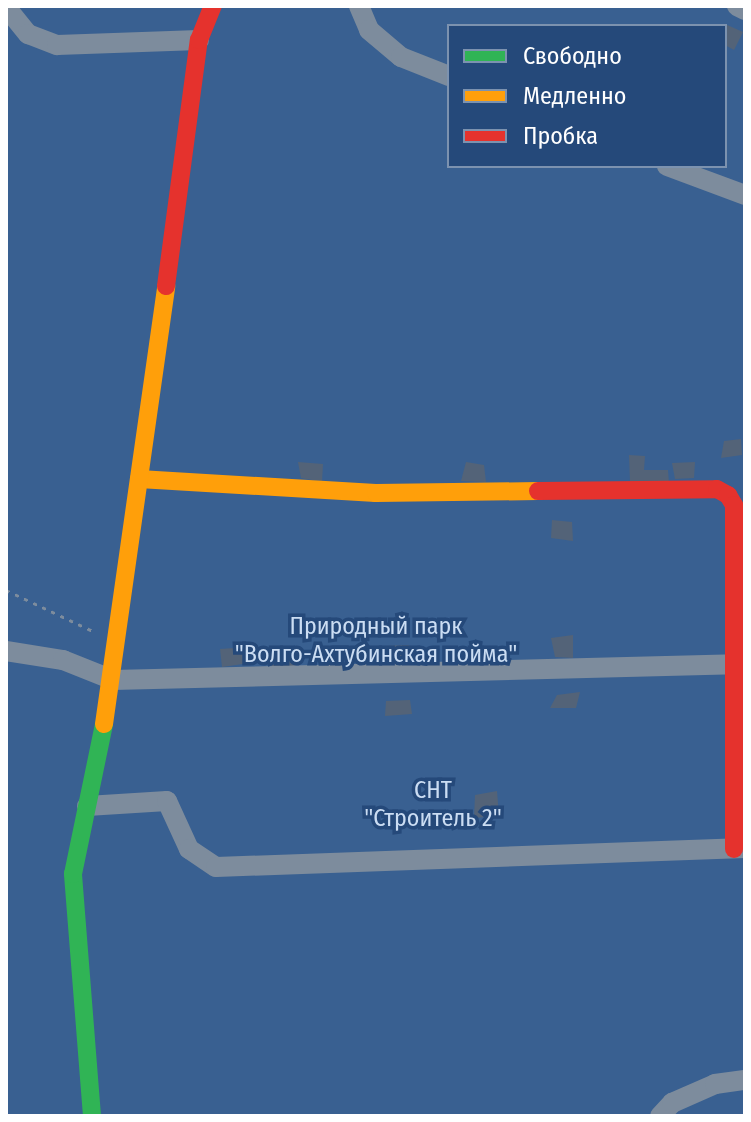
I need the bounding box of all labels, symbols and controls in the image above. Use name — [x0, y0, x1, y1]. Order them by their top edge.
legend — [447, 24, 727, 168]
text: Свободно — [523, 42, 622, 70]
text: Медленно — [523, 82, 626, 110]
text: Пробка — [523, 122, 598, 150]
park label: Природный парк "Волго-Ахтубинская пойма" — [235, 613, 517, 669]
park label: СНТ "Строитель 2" — [364, 777, 502, 833]

